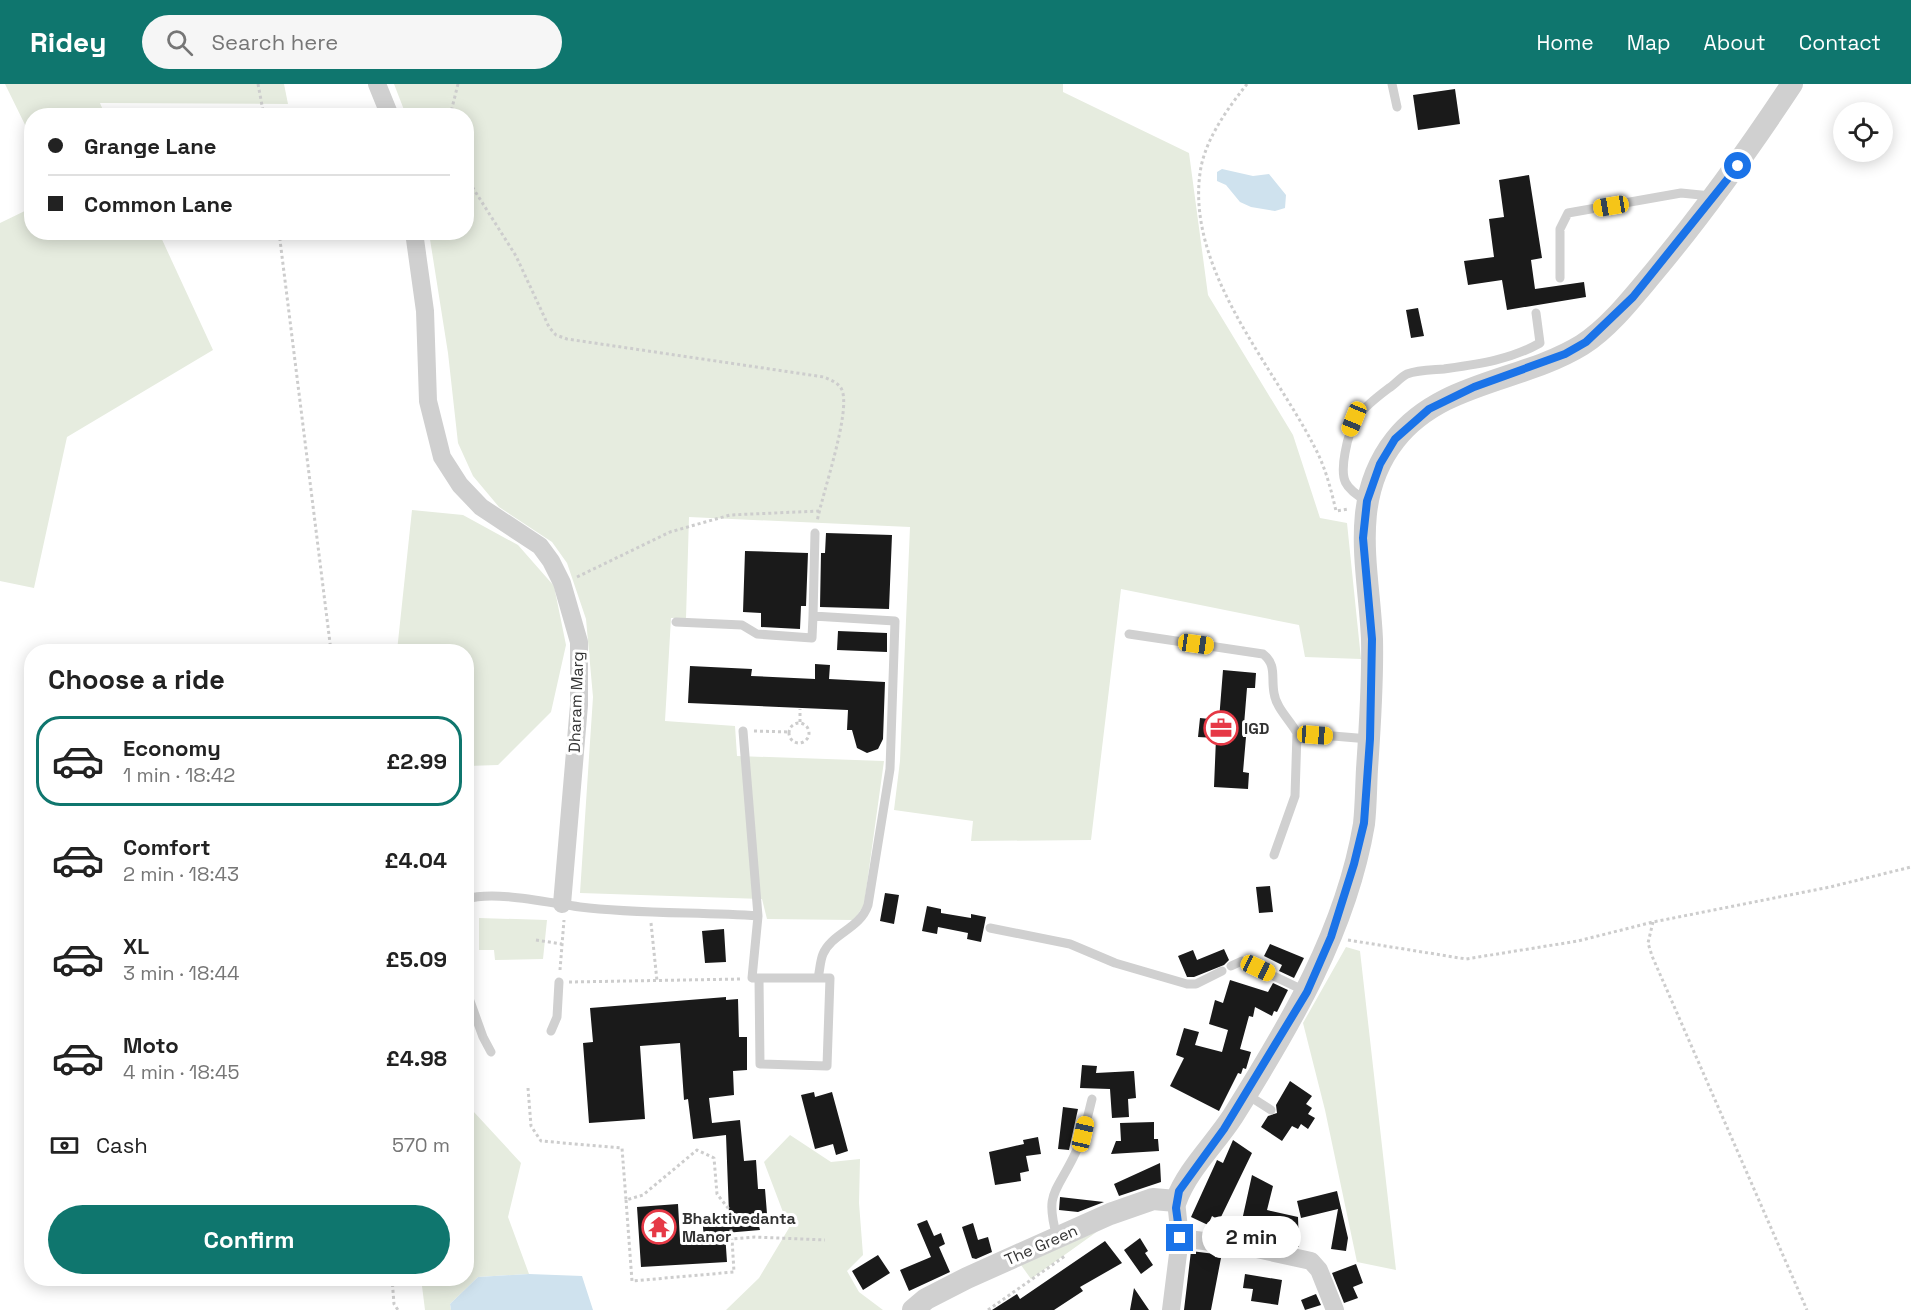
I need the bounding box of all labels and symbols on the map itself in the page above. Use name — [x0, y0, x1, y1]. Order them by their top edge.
route start — [1724, 152, 1751, 179]
car — [1592, 194, 1630, 218]
car — [1339, 399, 1369, 439]
car — [1177, 633, 1215, 655]
street label: Dharam Marg — [564, 651, 588, 753]
office icon: IGD — [1203, 710, 1239, 746]
place label: IGD — [1244, 718, 1269, 739]
car — [1296, 725, 1334, 745]
car — [1238, 952, 1278, 984]
car — [1070, 1114, 1096, 1154]
place label: Bhaktivedanta Manor — [682, 1208, 796, 1247]
temple icon: Bhaktivedanta Manor — [641, 1209, 677, 1245]
callout: 2 min — [1201, 1217, 1300, 1259]
street label: The Green — [1001, 1220, 1081, 1270]
route end — [1166, 1224, 1193, 1251]

